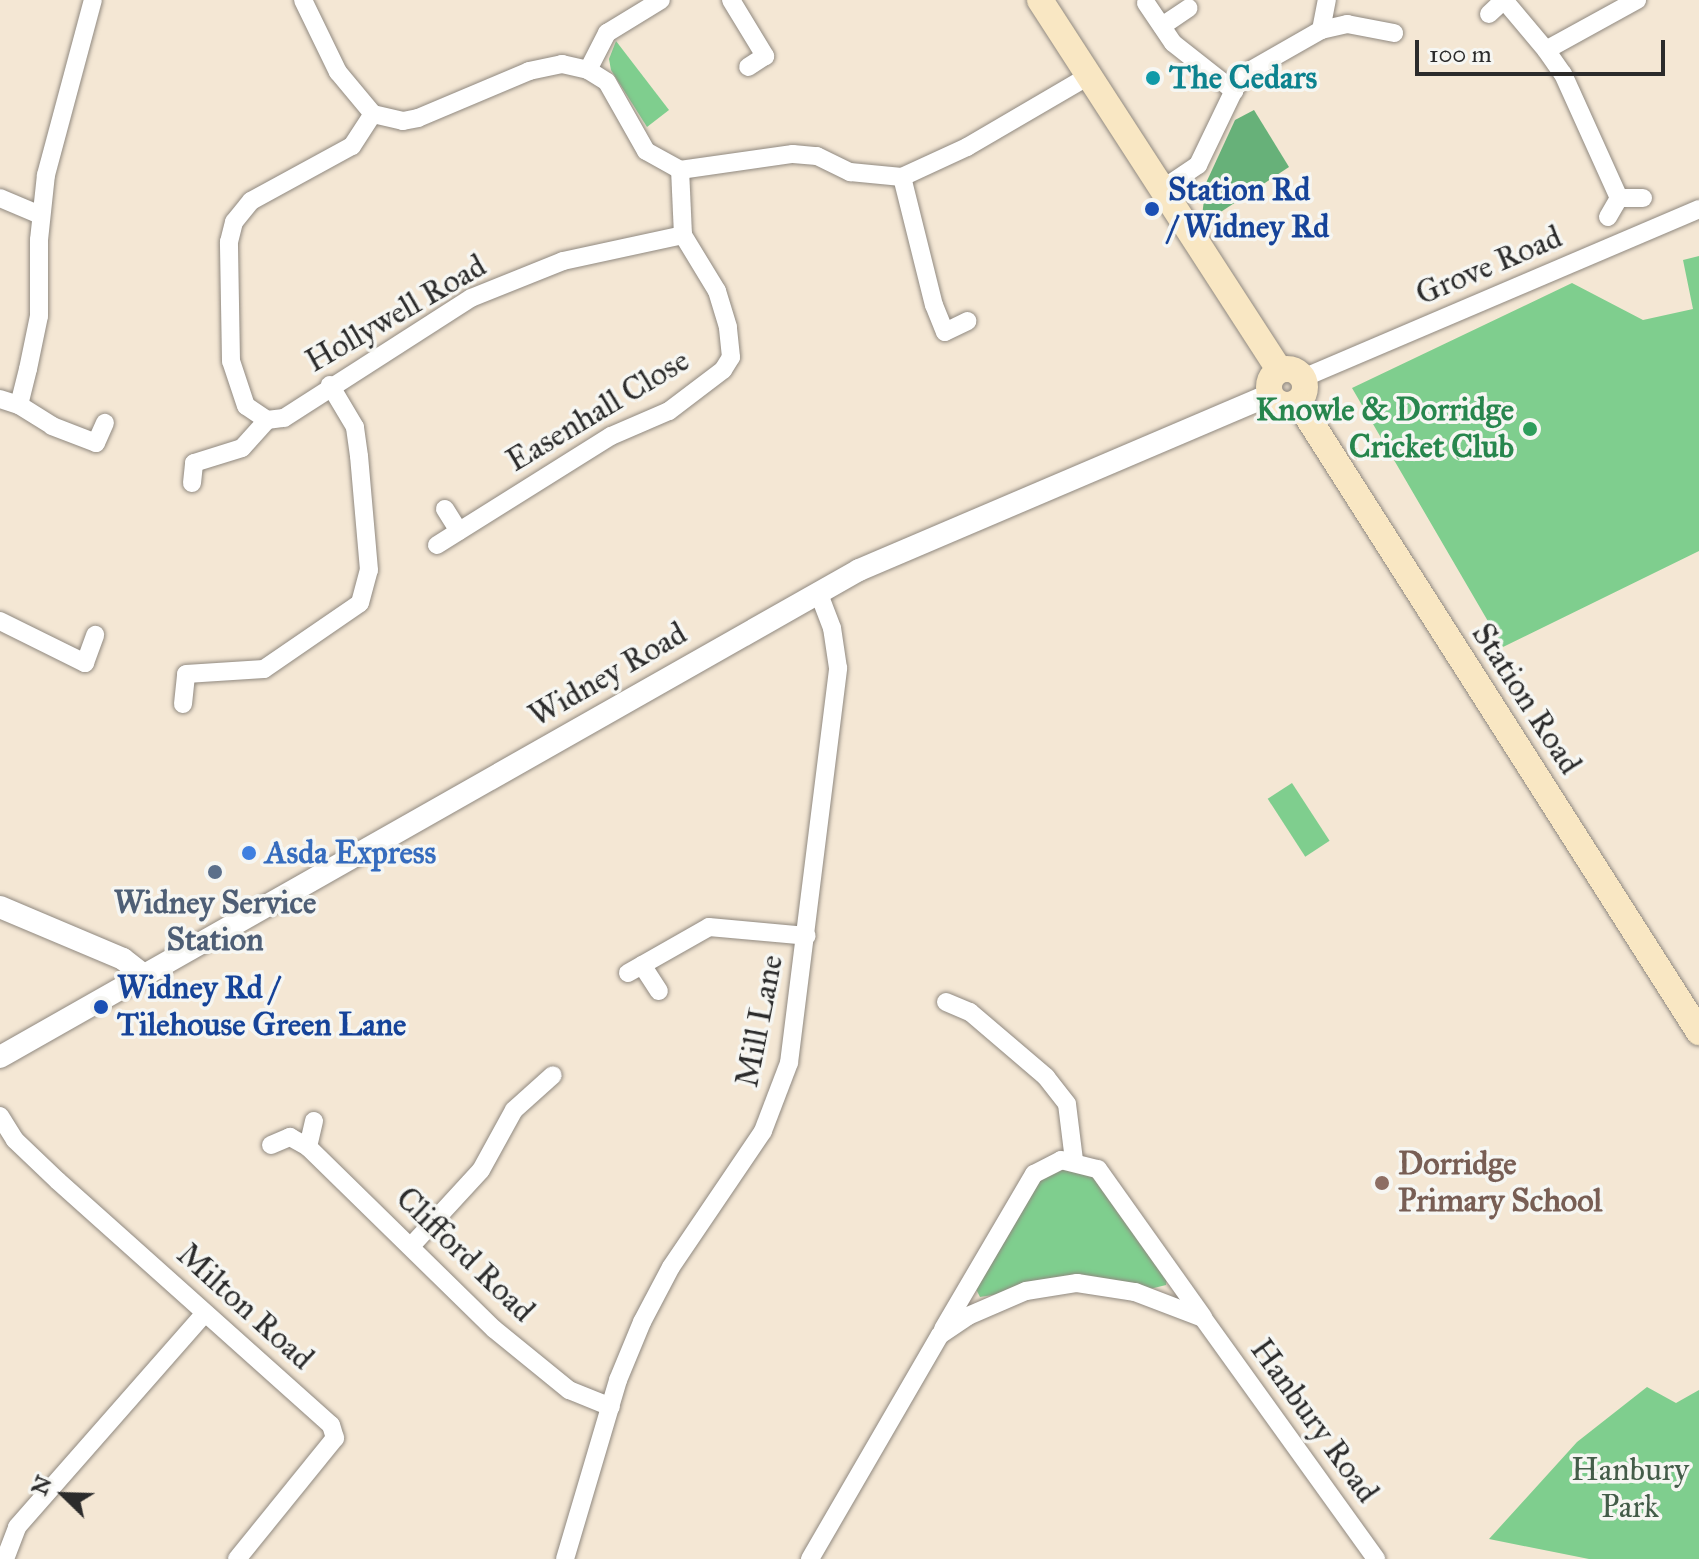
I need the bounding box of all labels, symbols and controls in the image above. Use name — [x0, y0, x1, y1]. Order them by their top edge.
scale bar — [1419, 24, 1669, 74]
text: 100 m — [1429, 39, 1492, 69]
place label: The Cedars — [1169, 59, 1317, 97]
marker: The Cedars — [1144, 69, 1162, 87]
place label: Station Rd / Widney Rd — [1168, 172, 1329, 247]
marker: Station Rd / Widney Rd — [1143, 200, 1161, 218]
street label: Grove Road — [1410, 218, 1568, 314]
street label: Hollywell Road — [299, 247, 493, 381]
street label: Easenhall Close — [500, 342, 696, 480]
place label: Knowle & Dorridge Cricket Club — [1256, 392, 1514, 467]
marker: Knowle & Dorridge Cricket Club — [1521, 420, 1539, 438]
street label: Widney Road — [522, 614, 694, 736]
street label: Station Road — [1463, 616, 1589, 782]
place label: Asda Express — [265, 834, 436, 872]
marker: Asda Express — [240, 844, 258, 862]
marker: Widney Service Station — [206, 863, 224, 881]
place label: Widney Service Station — [114, 885, 316, 960]
street label: Mill Lane — [728, 952, 792, 1090]
place label: Widney Rd / Tilehouse Green Lane — [117, 970, 406, 1045]
marker: Widney Rd / Tilehouse Green Lane — [92, 998, 110, 1016]
place label: Dorridge Primary School — [1398, 1146, 1602, 1221]
marker: Dorridge Primary School — [1373, 1174, 1391, 1192]
street label: Clifford Road — [388, 1179, 542, 1331]
street label: Milton Road — [169, 1236, 321, 1378]
street label: Hanbury Road — [1242, 1332, 1386, 1510]
park label: Hanbury Park — [1571, 1452, 1689, 1527]
north arrow — [24, 1455, 104, 1535]
text: N — [25, 1472, 58, 1499]

